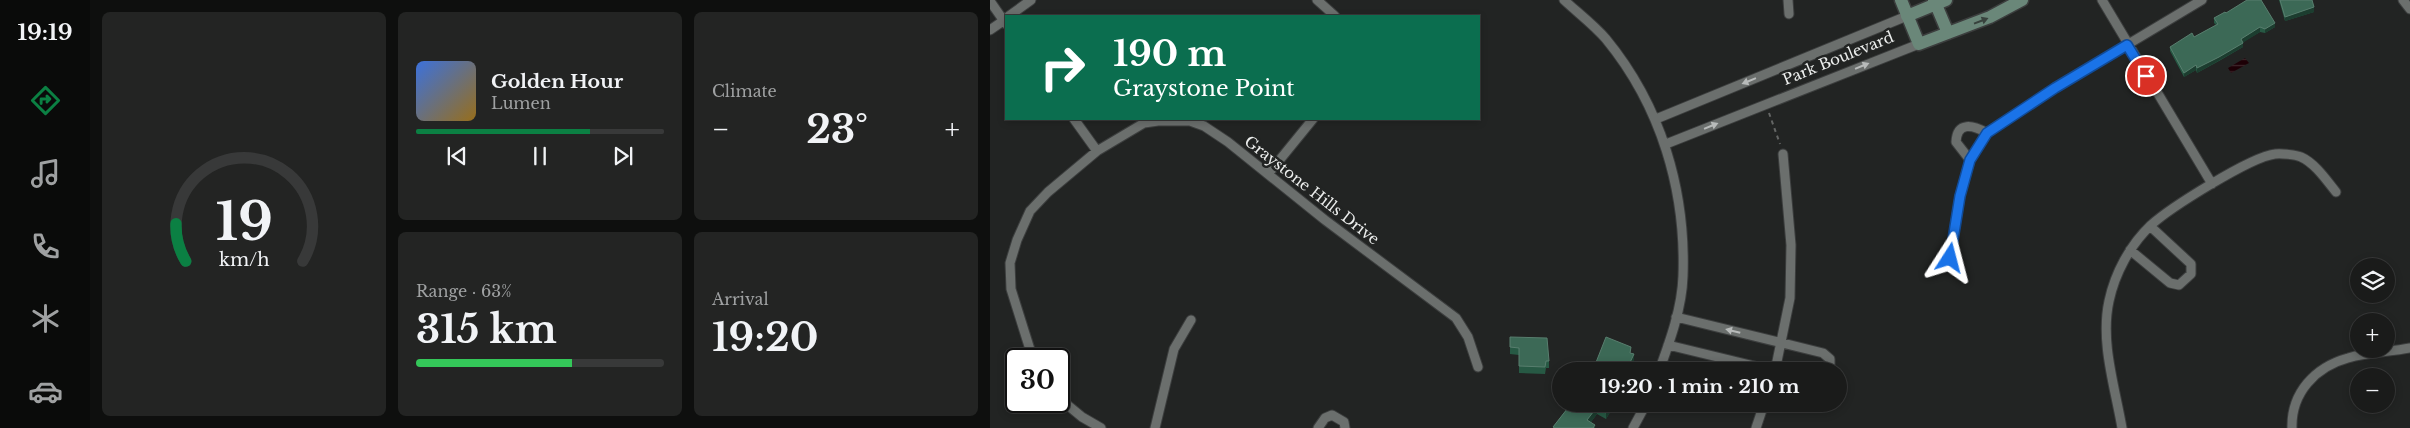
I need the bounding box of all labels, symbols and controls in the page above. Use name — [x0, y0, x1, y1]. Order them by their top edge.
one-way arrow — [1974, 16, 1988, 24]
text: 19:19 — [17, 19, 73, 46]
street label: Park Boulevard — [1780, 27, 1896, 89]
text: 190 m — [1113, 32, 1226, 75]
icon: right — [1030, 35, 1095, 100]
pin — [2125, 55, 2167, 97]
one-way arrow — [1855, 62, 1870, 70]
icon: arrive — [2132, 62, 2160, 90]
text: Golden Hour — [491, 70, 623, 93]
text: Graystone Point — [1113, 75, 1295, 102]
one-way arrow — [1741, 77, 1756, 85]
text: Climate — [712, 81, 777, 101]
icon: directions — [28, 83, 63, 118]
text: Lumen — [491, 93, 551, 113]
text: 23° — [806, 106, 868, 153]
text: − — [712, 112, 730, 147]
text: + — [945, 112, 960, 147]
one-way arrow — [1704, 122, 1719, 130]
street label: Graystone Hills Drive — [1241, 131, 1383, 249]
icon: previous — [443, 142, 471, 170]
icon: pause — [526, 142, 554, 170]
icon: next — [609, 142, 637, 170]
icon: music — [28, 156, 63, 191]
text: 19 — [215, 190, 273, 254]
icon: phone — [28, 229, 63, 264]
position arrow — [1923, 231, 1975, 283]
text: km/h — [219, 249, 269, 271]
map controls — [2350, 258, 2395, 413]
button: layers — [2350, 258, 2395, 303]
text: Range · 63% — [416, 281, 512, 301]
text: Arrival — [712, 289, 769, 309]
icon: climate — [28, 301, 63, 336]
text: 315 km — [416, 306, 557, 353]
button: + — [2350, 313, 2395, 358]
text: 19:20 — [712, 314, 818, 361]
one-way arrow — [1725, 327, 1740, 335]
speed limit sign: 30 — [1005, 348, 1070, 413]
button: − — [2350, 368, 2395, 413]
icon: car — [28, 374, 63, 409]
text: 19:20 · 1 min · 210 m — [1599, 375, 1800, 398]

